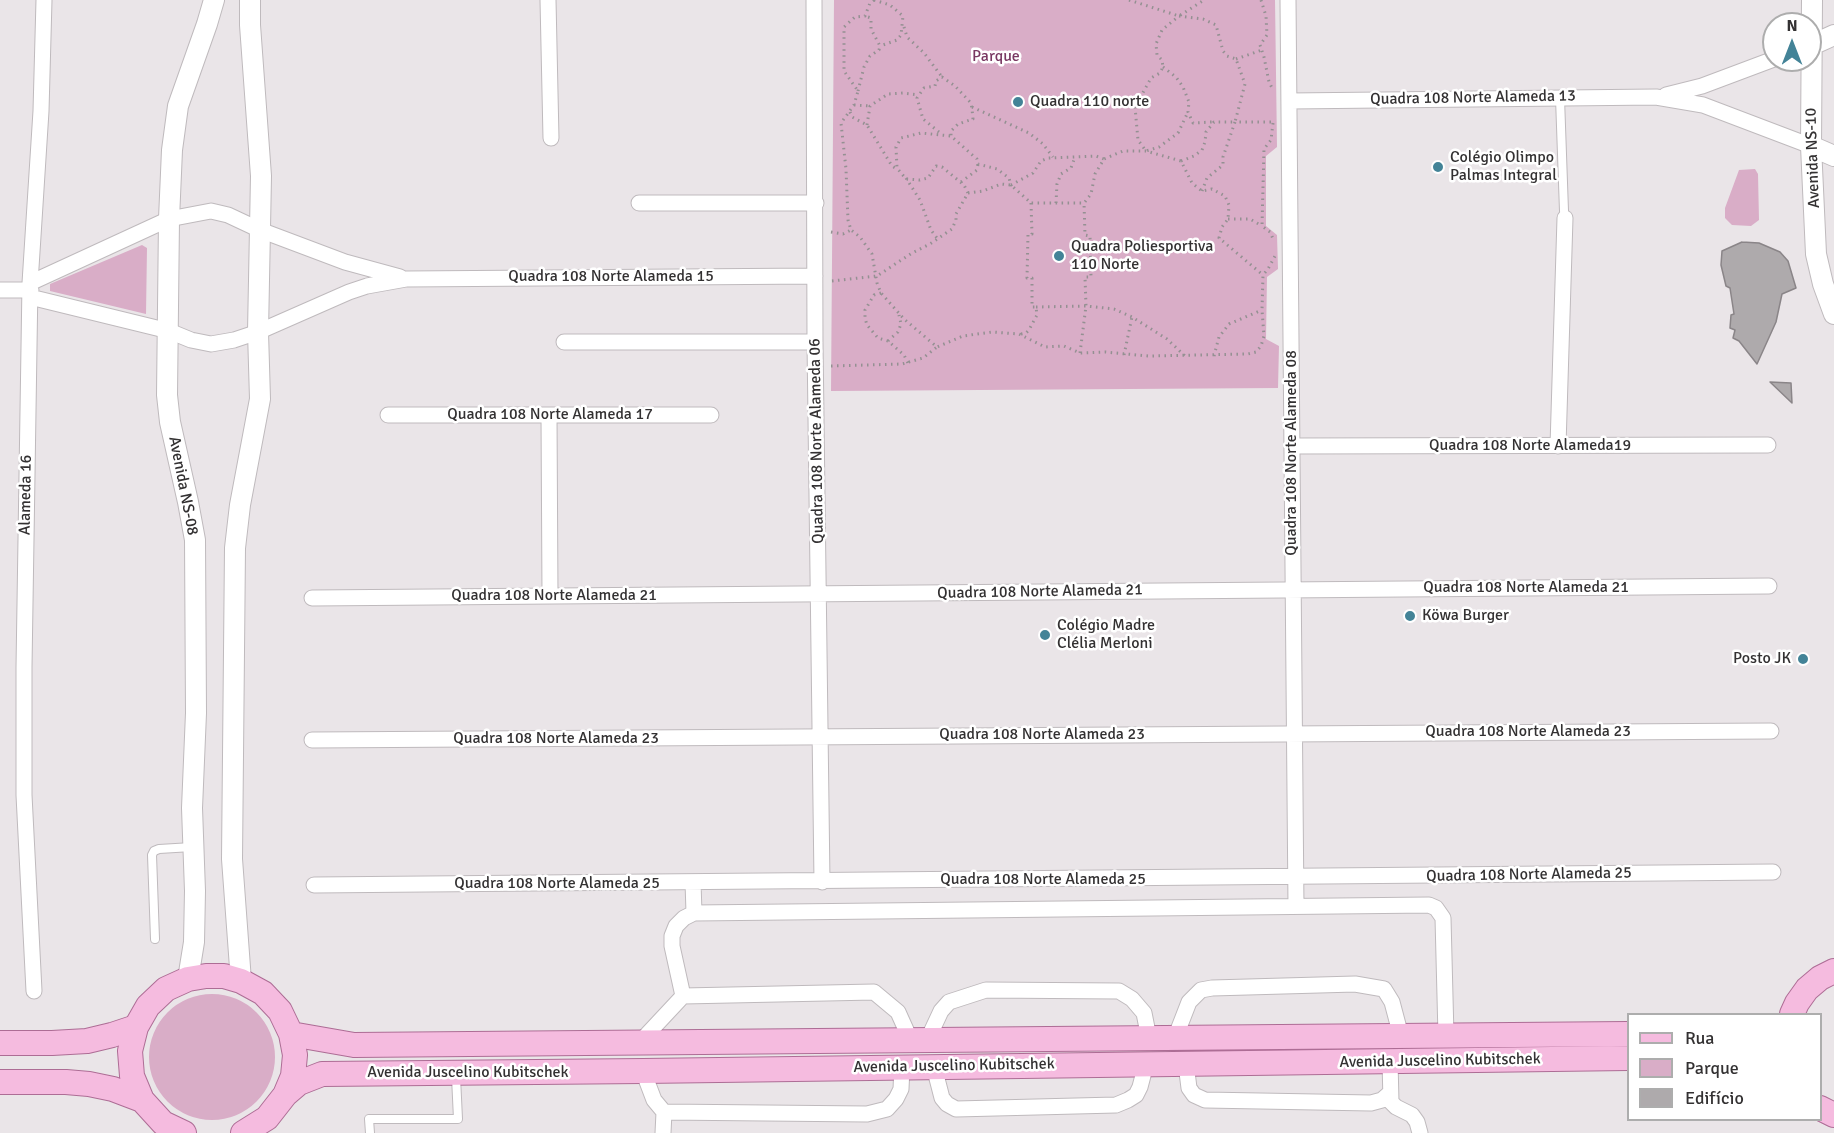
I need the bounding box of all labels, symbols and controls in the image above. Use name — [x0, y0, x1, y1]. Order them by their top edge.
north arrow — [1762, 12, 1822, 72]
text: N — [1786, 16, 1798, 36]
park label: Parque — [972, 47, 1020, 67]
street label: Quadra 108 Norte Alameda 13 — [1370, 87, 1576, 109]
place label: Quadra 110 norte — [1030, 92, 1149, 112]
marker: Quadra 110 norte — [1011, 95, 1025, 109]
street label: Avenida NS-10 — [1802, 107, 1824, 209]
place label: Colégio Olimpo Palmas Integral — [1450, 148, 1557, 186]
marker: Colégio Olimpo Palmas Integral — [1431, 160, 1445, 174]
place label: Quadra Poliesportiva 110 Norte — [1071, 237, 1213, 275]
marker: Quadra Poliesportiva 110 Norte — [1052, 249, 1066, 263]
street label: Quadra 108 Norte Alameda 15 — [508, 267, 714, 287]
street label: Quadra 108 Norte Alameda 06 — [806, 338, 828, 544]
street label: Quadra 108 Norte Alameda 08 — [1282, 350, 1302, 556]
street label: Quadra 108 Norte Alameda 17 — [447, 405, 653, 425]
street label: Avenida NS-08 — [164, 435, 202, 537]
street label: Quadra 108 Norte Alameda19 — [1429, 436, 1631, 456]
street label: Alameda 16 — [16, 455, 36, 535]
street label: Quadra 108 Norte Alameda 21 — [1423, 578, 1629, 598]
street label: Quadra 108 Norte Alameda 21 — [937, 581, 1143, 603]
street label: Quadra 108 Norte Alameda 21 — [451, 586, 657, 606]
place label: Köwa Burger — [1422, 606, 1509, 626]
marker: Köwa Burger — [1403, 609, 1417, 623]
place label: Colégio Madre Clélia Merloni — [1057, 616, 1155, 654]
marker: Colégio Madre Clélia Merloni — [1038, 628, 1052, 642]
place label: Posto JK — [1733, 649, 1791, 669]
marker: Posto JK — [1796, 652, 1810, 666]
street label: Quadra 108 Norte Alameda 23 — [1425, 722, 1631, 742]
street label: Quadra 108 Norte Alameda 23 — [939, 725, 1145, 745]
street label: Quadra 108 Norte Alameda 23 — [453, 729, 659, 749]
street label: Quadra 108 Norte Alameda 25 — [1426, 864, 1632, 886]
street label: Quadra 108 Norte Alameda 25 — [940, 870, 1146, 890]
street label: Quadra 108 Norte Alameda 25 — [454, 874, 660, 894]
legend — [1627, 1013, 1822, 1121]
text: Rua — [1685, 1027, 1714, 1049]
street label: Avenida Juscelino Kubitschek — [1339, 1050, 1541, 1072]
street label: Avenida Juscelino Kubitschek — [853, 1055, 1055, 1077]
text: Parque — [1685, 1057, 1739, 1079]
street label: Avenida Juscelino Kubitschek — [367, 1063, 569, 1083]
text: Edifício — [1685, 1087, 1744, 1109]

